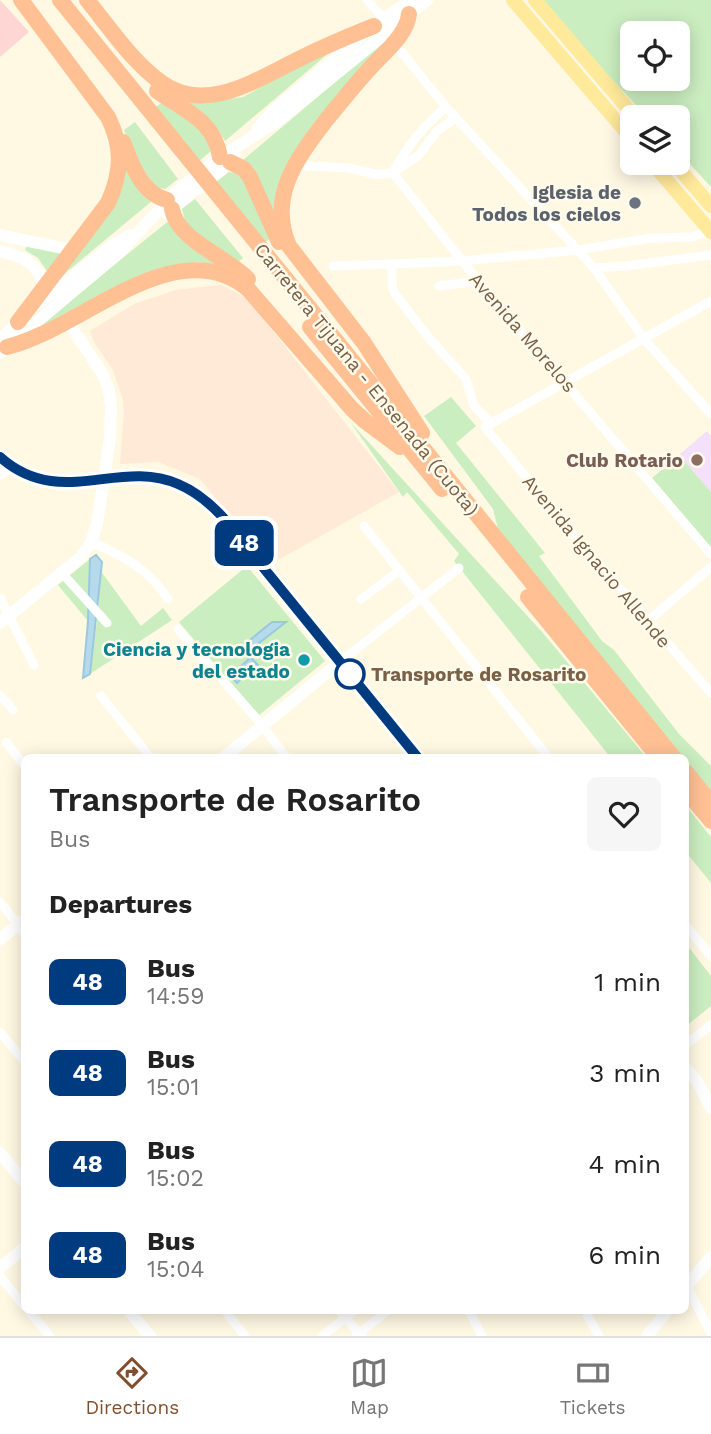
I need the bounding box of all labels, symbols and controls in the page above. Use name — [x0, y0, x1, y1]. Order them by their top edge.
map controls — [620, 21, 690, 175]
button: locate — [620, 21, 690, 91]
button: layers — [620, 105, 690, 175]
place label: Iglesia de Todos los cielos — [472, 181, 621, 226]
marker: Iglesia de Todos los cielos — [627, 195, 643, 211]
street label: Carretera Tijuana - Ensenada (Cuota) — [250, 239, 484, 520]
street label: Avenida Morelos — [464, 268, 581, 397]
place label: Club Rotario — [566, 449, 683, 472]
marker: Club Rotario — [689, 452, 705, 468]
street label: Avenida Ignacio Allende — [517, 470, 676, 653]
line badge: 48 — [212, 520, 276, 566]
text: 48 — [229, 529, 259, 557]
place label: Ciencia y tecnologia del estado — [103, 638, 290, 683]
marker: Ciencia y tecnologia del estado — [296, 652, 312, 668]
marker: Transporte de Rosarito — [335, 659, 365, 689]
place label: Transporte de Rosarito — [371, 663, 586, 686]
button: heart — [587, 777, 661, 851]
text: Transporte de Rosarito — [49, 780, 421, 819]
text: Bus — [49, 826, 90, 853]
text: Departures — [49, 889, 192, 919]
text: Bus — [147, 953, 195, 983]
text: 1 min — [594, 967, 661, 997]
text: 48 — [72, 968, 103, 996]
text: 14:59 — [147, 983, 204, 1010]
text: Bus — [147, 1044, 195, 1074]
text: 3 min — [589, 1058, 661, 1088]
text: 48 — [72, 1059, 103, 1087]
text: 15:01 — [147, 1074, 199, 1101]
text: Bus — [147, 1135, 195, 1165]
text: 4 min — [588, 1149, 661, 1179]
text: 48 — [72, 1150, 103, 1178]
text: 15:02 — [147, 1165, 204, 1192]
text: Bus — [147, 1226, 195, 1256]
text: 6 min — [589, 1240, 661, 1270]
text: 48 — [72, 1241, 103, 1269]
text: 15:04 — [147, 1256, 205, 1283]
tab: Directions — [85, 1354, 179, 1419]
tab: Map — [350, 1354, 389, 1419]
tab: Tickets — [560, 1354, 626, 1419]

